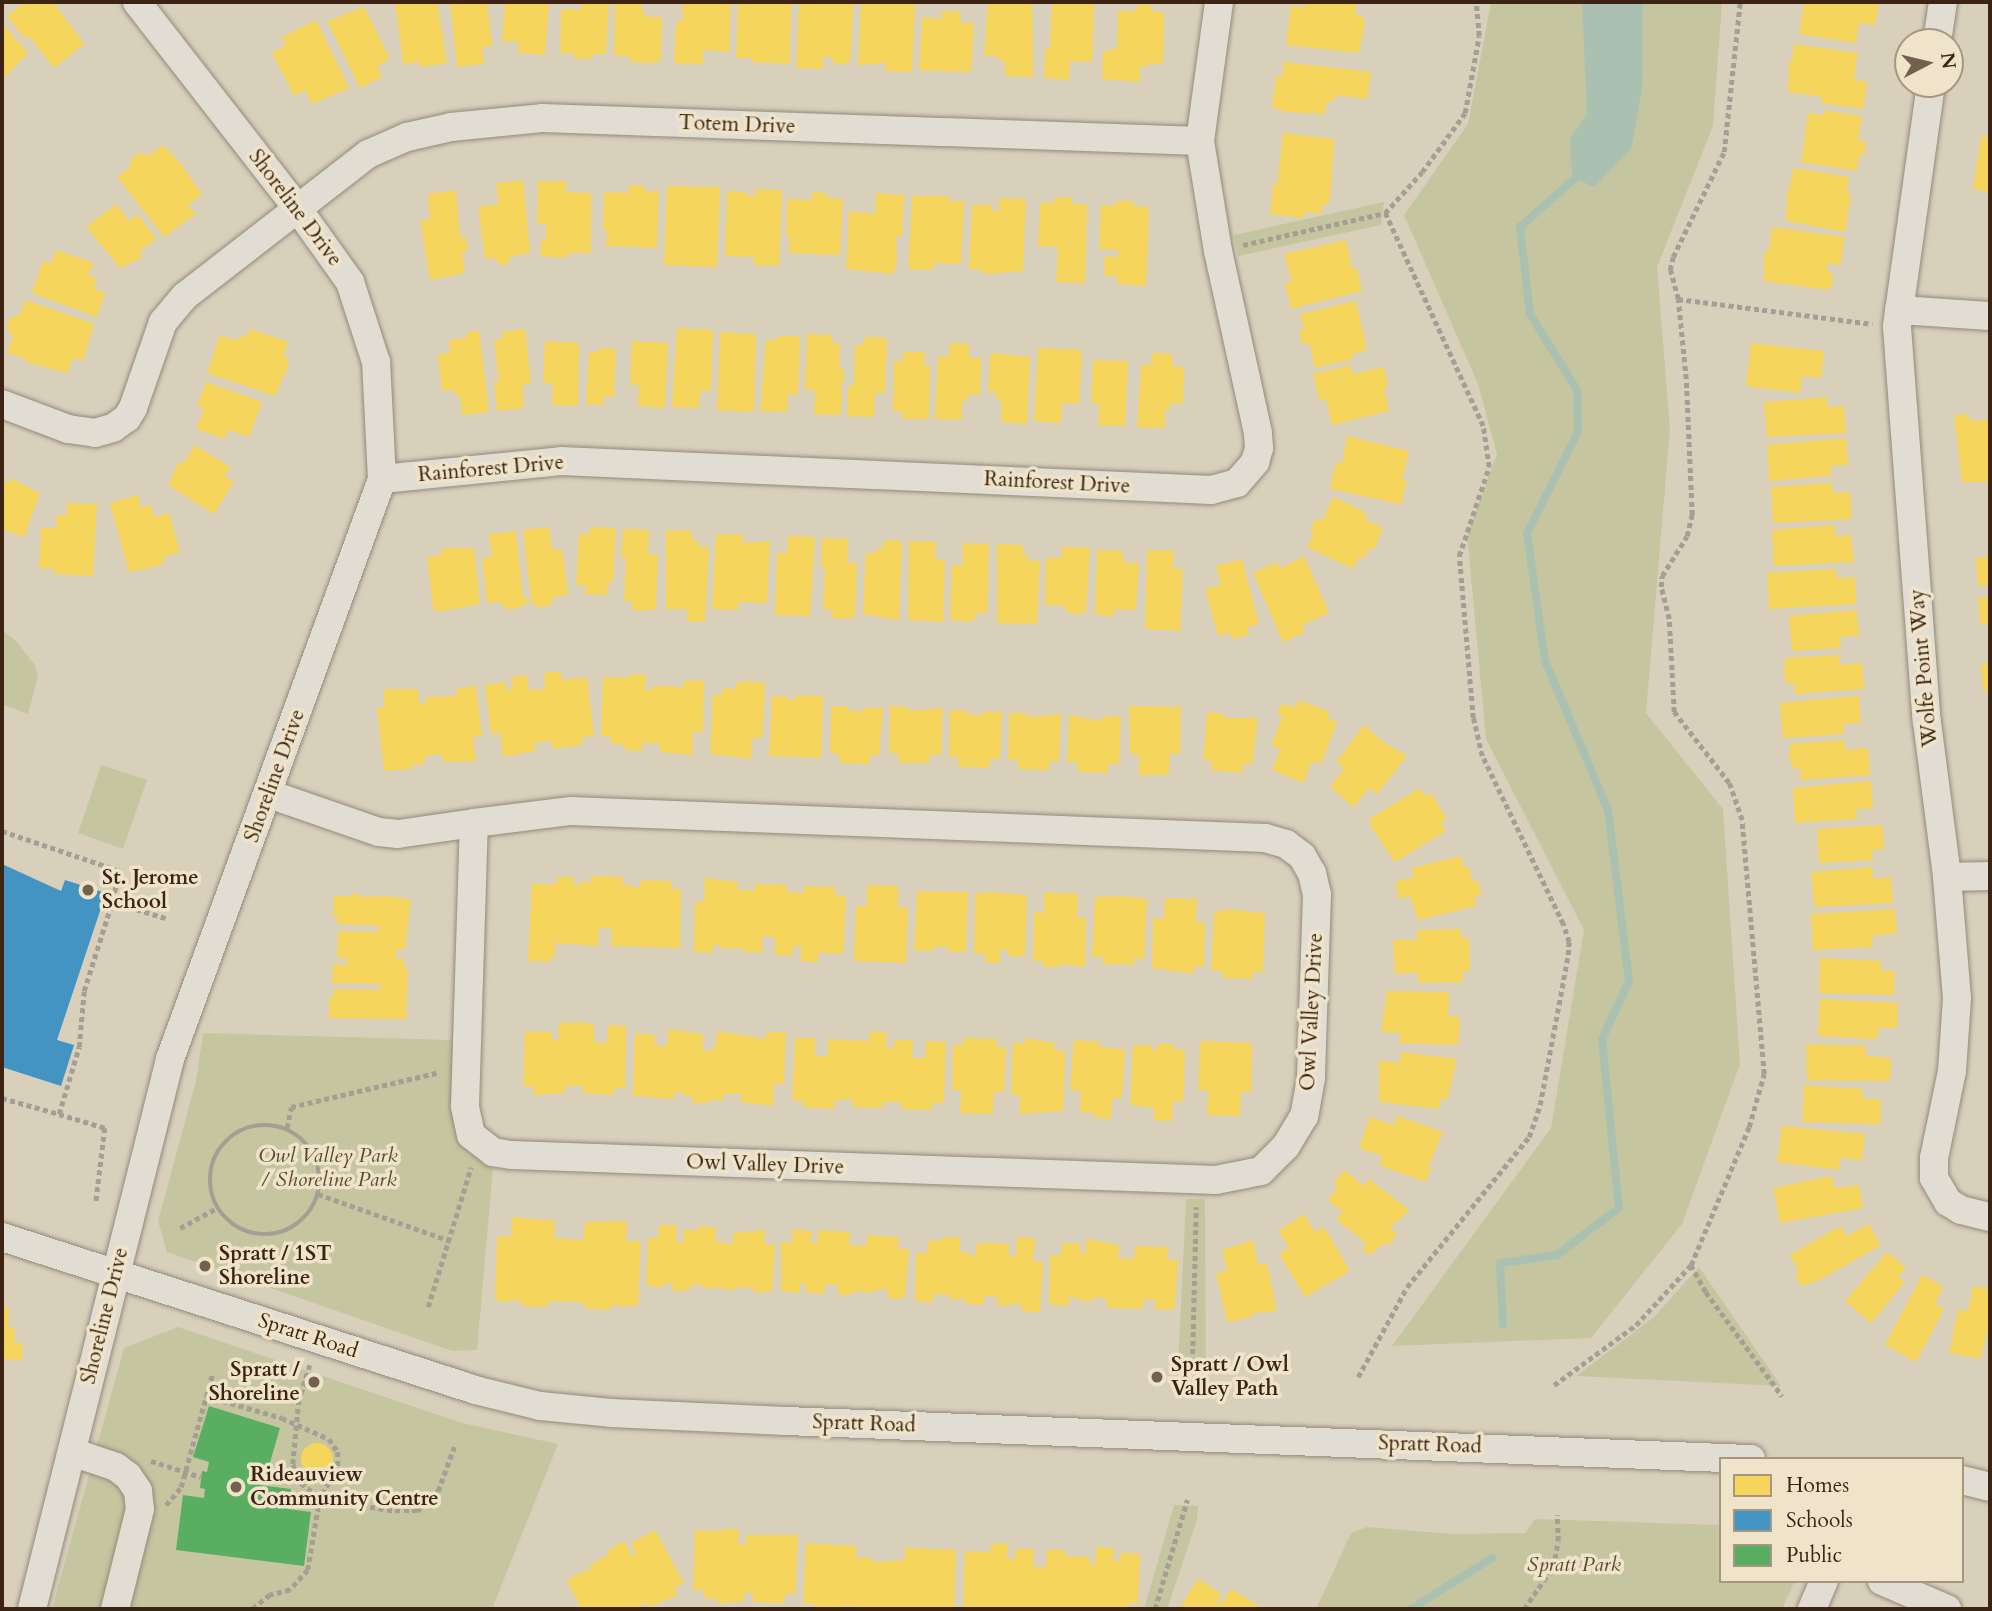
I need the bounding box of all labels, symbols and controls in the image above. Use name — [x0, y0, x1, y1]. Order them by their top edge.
north arrow — [1894, 28, 1964, 98]
text: N — [1934, 51, 1962, 70]
street label: Totem Drive — [678, 110, 796, 140]
street label: Shoreline Drive — [243, 145, 347, 271]
street label: Rainforest Drive — [417, 450, 565, 488]
street label: Rainforest Drive — [983, 467, 1131, 499]
street label: Wolfe Point Way — [1905, 588, 1943, 748]
street label: Shoreline Drive — [239, 706, 311, 846]
place label: St. Jerome School — [102, 865, 199, 915]
marker: St. Jerome School — [80, 882, 96, 898]
street label: Owl Valley Drive — [1295, 932, 1329, 1092]
park label: Owl Valley Park / Shoreline Park — [258, 1143, 398, 1193]
street label: Owl Valley Drive — [685, 1150, 845, 1180]
place label: Spratt / 1ST Shoreline — [219, 1241, 332, 1291]
street label: Shoreline Drive — [76, 1245, 134, 1387]
marker: Spratt / 1ST Shoreline — [197, 1258, 213, 1274]
street label: Spratt Road — [255, 1308, 361, 1364]
place label: Spratt / Owl Valley Path — [1171, 1352, 1289, 1402]
place label: Spratt / Shoreline — [209, 1357, 300, 1407]
marker: Spratt / Owl Valley Path — [1149, 1369, 1165, 1385]
marker: Spratt / Shoreline — [306, 1374, 322, 1390]
street label: Spratt Road — [812, 1410, 916, 1438]
street label: Spratt Road — [1378, 1431, 1482, 1459]
legend — [1719, 1457, 1964, 1583]
place label: Rideauview Community Centre — [250, 1462, 439, 1512]
text: Homes — [1786, 1471, 1849, 1500]
marker: Rideauview Community Centre — [228, 1479, 244, 1495]
text: Schools — [1786, 1506, 1853, 1535]
text: Public — [1786, 1541, 1842, 1570]
park label: Spratt Park — [1527, 1552, 1621, 1578]

